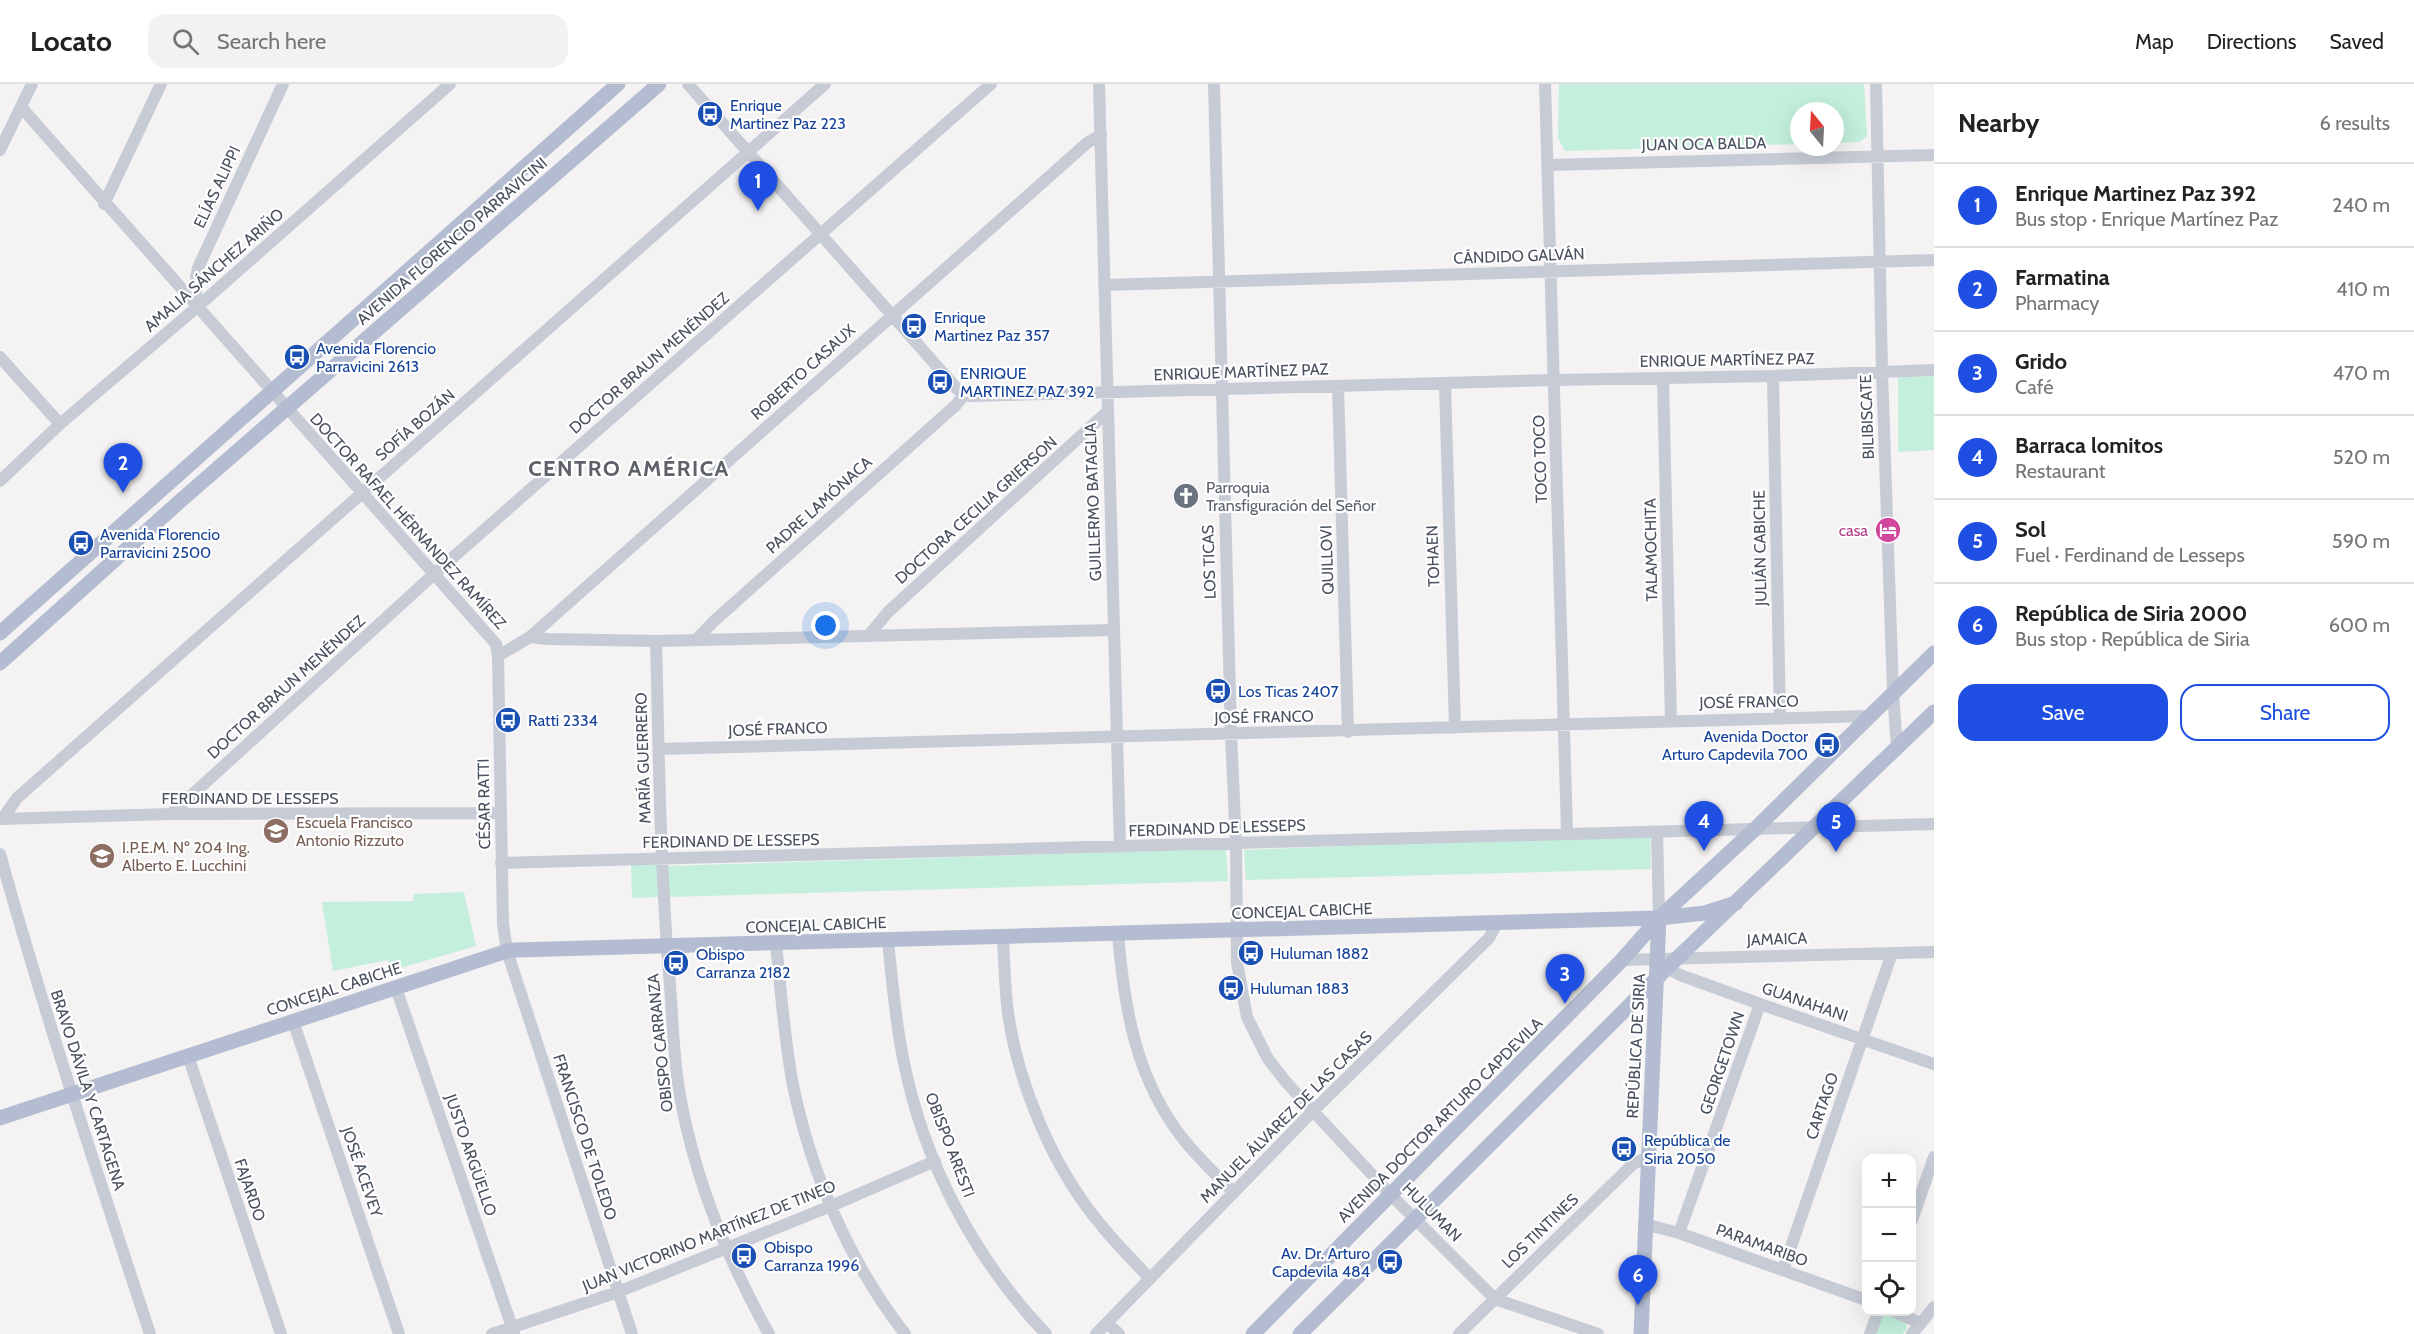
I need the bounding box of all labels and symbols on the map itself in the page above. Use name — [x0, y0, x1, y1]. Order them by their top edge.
place label: Enrique Martinez Paz 223 — [730, 96, 846, 133]
bus stop icon: Enrique Martinez Paz 223 — [695, 99, 725, 129]
north arrow — [1790, 102, 1844, 156]
street label: JUAN OCA BALDA — [1641, 133, 1767, 155]
street label: ELÍAS ALIPPI — [190, 143, 244, 231]
street label: AVENIDA FLORENCIO PARRAVICINI — [353, 153, 551, 329]
pin: 1 — [738, 162, 777, 211]
street label: AMALIA SÁNCHEZ ARIÑO — [140, 204, 288, 336]
street label: CÁNDIDO GALVÁN — [1453, 244, 1585, 268]
street label: DOCTOR BRAUN MENÉNDEZ — [565, 288, 733, 437]
place label: Enrique Martinez Paz 357 — [934, 308, 1050, 345]
bus stop icon: Enrique Martinez Paz 357 — [899, 311, 929, 341]
street label: ROBERTO CASAUX — [747, 320, 859, 424]
place label: Avenida Florencio Parravicini 2613 — [316, 339, 436, 376]
bus stop icon: Avenida Florencio Parravicini 2613 — [282, 342, 312, 372]
street label: ENRIQUE MARTÍNEZ PAZ — [1639, 349, 1815, 371]
street label: ENRIQUE MARTÍNEZ PAZ — [1153, 359, 1329, 385]
place label: ENRIQUE MARTINEZ PAZ 392 — [960, 364, 1094, 401]
bus stop icon: ENRIQUE MARTINEZ PAZ 392 — [925, 367, 955, 397]
street label: BILIBISCATE — [1856, 374, 1878, 460]
street label: SOFÍA BOZÁN — [371, 385, 459, 465]
street label: DOCTOR RAFAEL HÉRNANDEZ RAMÍREZ — [306, 409, 510, 633]
street label: TOCO TOCO — [1529, 414, 1551, 504]
street label: GUILLERMO BATAGLIA — [1081, 422, 1105, 581]
street label: DOCTORA CECILIA GRIERSON — [891, 432, 1061, 588]
pin: 2 — [104, 444, 142, 493]
street label: PADRE LAMÓNACA — [762, 452, 876, 558]
district label: CENTRO AMÉRICA — [528, 455, 730, 482]
place label: Parroquia Transfiguración del Señor — [1206, 478, 1377, 515]
church icon: Parroquia Transfiguración del Señor — [1171, 481, 1201, 511]
street label: JULIÁN CABICHE — [1749, 490, 1771, 607]
street label: TALAMOCHITA — [1641, 498, 1661, 602]
hotel icon: casa — [1873, 515, 1903, 545]
place label: casa — [1839, 521, 1868, 540]
street label: LOS TICAS — [1198, 524, 1220, 600]
place label: Avenida Florencio Parravicini 2500 — [100, 525, 220, 562]
street label: QUILLOVI — [1316, 525, 1338, 595]
street label: TOHAEN — [1422, 525, 1444, 587]
bus stop icon: Avenida Florencio Parravicini 2500 — [66, 528, 96, 558]
street label: DOCTOR BRAUN MENÉNDEZ — [203, 611, 369, 763]
your location — [811, 611, 840, 640]
bus stop icon: Los Ticas 2407 — [1203, 676, 1233, 706]
place label: Los Ticas 2407 — [1238, 682, 1339, 701]
street label: MARÍA GUERRERO — [631, 692, 655, 824]
street label: JOSÉ FRANCO — [1698, 692, 1799, 712]
bus stop icon: Ratti 2334 — [493, 705, 523, 735]
street label: JOSÉ FRANCO — [1213, 707, 1314, 727]
place label: Ratti 2334 — [528, 711, 598, 730]
street label: JOSÉ FRANCO — [727, 718, 828, 740]
place label: Avenida Doctor Arturo Capdevila 700 — [1662, 727, 1809, 764]
bus stop icon: Avenida Doctor Arturo Capdevila 700 — [1812, 730, 1842, 760]
street label: CÉSAR RATTI — [474, 758, 494, 850]
street label: FERDINAND DE LESSEPS — [161, 789, 339, 808]
pin: 4 — [1684, 802, 1724, 851]
pin: 5 — [1816, 802, 1856, 852]
place label: Escuela Francisco Antonio Rizzuto — [296, 813, 413, 850]
street label: FERDINAND DE LESSEPS — [1128, 815, 1306, 841]
school or university icon: Escuela Francisco Antonio Rizzuto — [261, 816, 291, 846]
street label: FERDINAND DE LESSEPS — [642, 830, 820, 852]
place label: I.P.E.M. Nº 204 Ing. Alberto E. Lucchini — [122, 838, 250, 875]
school or university icon: I.P.E.M. Nº 204 Ing. Alberto E. Lucchini — [87, 841, 117, 871]
street label: CONCEJAL CABICHE — [1231, 899, 1373, 923]
street label: CONCEJAL CABICHE — [745, 913, 887, 937]
street label: JAMAICA — [1745, 928, 1808, 950]
bus stop icon: Huluman 1882 — [1236, 938, 1266, 968]
place label: Huluman 1882 — [1270, 944, 1369, 963]
place label: Obispo Carranza 2182 — [696, 945, 791, 982]
bus stop icon: Obispo Carranza 2182 — [661, 948, 691, 978]
pin: 3 — [1546, 954, 1584, 1004]
street label: CONCEJAL CABICHE — [264, 958, 404, 1020]
street label: OBISPO CARRANZA — [643, 973, 677, 1113]
bus stop icon: Huluman 1883 — [1216, 973, 1246, 1003]
street label: REPÚBLICA DE SIRIA — [1623, 973, 1649, 1119]
street label: GUANAHANI — [1760, 978, 1850, 1026]
place label: Huluman 1883 — [1250, 979, 1349, 998]
street label: BRAVO DÁVILA Y CARTAGENA — [47, 987, 129, 1193]
street label: GEORGETOWN — [1695, 1009, 1749, 1117]
street label: AVENIDA DOCTOR ARTURO CAPDEVILA — [1334, 1014, 1546, 1226]
street label: MANUEL ÁLVAREZ DE LAS CASAS — [1196, 1027, 1376, 1207]
street label: FRANCISCO DE TOLEDO — [549, 1052, 621, 1222]
street label: CARTAGO — [1802, 1070, 1842, 1142]
street label: OBISPO ARESTI — [921, 1090, 979, 1200]
street label: JUSTO ARGÜELLO — [441, 1091, 501, 1218]
street label: JOSÉ ACEVEY — [337, 1123, 387, 1221]
place label: República de Siria 2050 — [1644, 1131, 1731, 1168]
bus stop icon: República de Siria 2050 — [1609, 1134, 1639, 1164]
street label: FAJARDO — [230, 1156, 270, 1224]
street label: JUAN VICTORINO MARTÍNEZ DE TINEO — [579, 1176, 838, 1296]
street label: HULUMAN — [1398, 1178, 1466, 1246]
street label: LOS TINTINES — [1498, 1190, 1582, 1272]
street label: PARAMARIBO — [1713, 1220, 1811, 1270]
place label: Obispo Carranza 1996 — [764, 1238, 859, 1275]
bus stop icon: Obispo Carranza 1996 — [729, 1241, 759, 1271]
place label: Av. Dr. Arturo Capdevila 484 — [1272, 1244, 1370, 1281]
bus stop icon: Av. Dr. Arturo Capdevila 484 — [1375, 1247, 1405, 1277]
pin: 6 — [1618, 1256, 1658, 1305]

